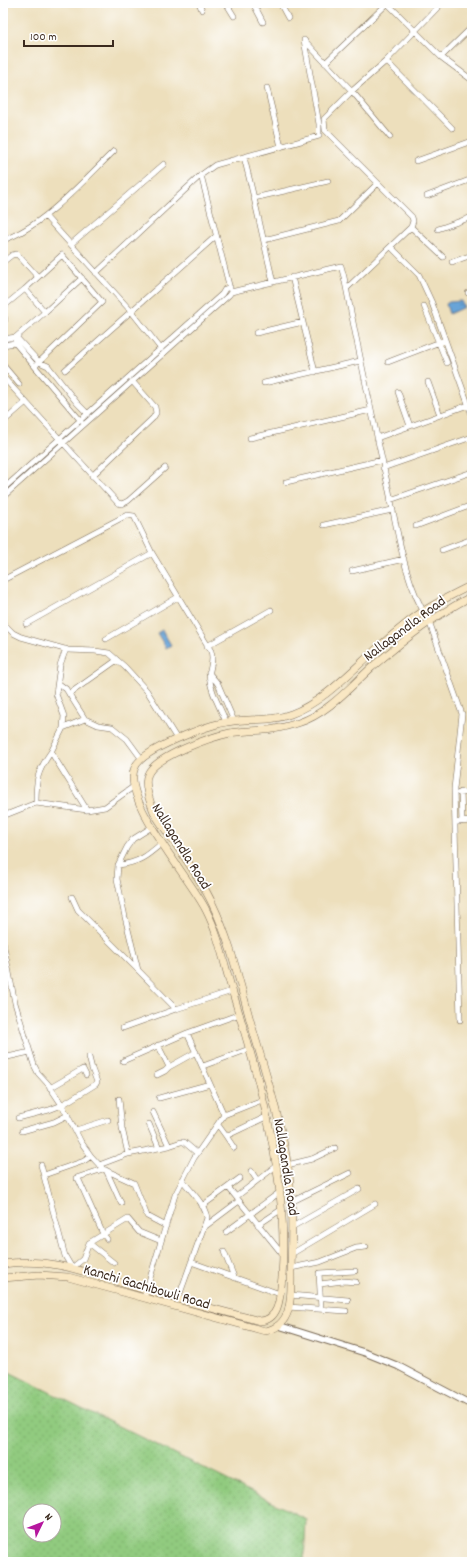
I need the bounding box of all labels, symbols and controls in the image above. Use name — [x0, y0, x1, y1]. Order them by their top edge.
scale bar — [24, 22, 113, 48]
text: 100 m — [30, 29, 57, 46]
street label: Nallagandla Road — [359, 591, 451, 668]
street label: Nallagandla Road — [145, 800, 216, 895]
street label: Nallagandla Road — [266, 1117, 304, 1218]
street label: Kanchi Gachibowli Road — [81, 1259, 212, 1317]
north arrow — [22, 1503, 62, 1543]
text: N — [40, 1510, 56, 1525]

